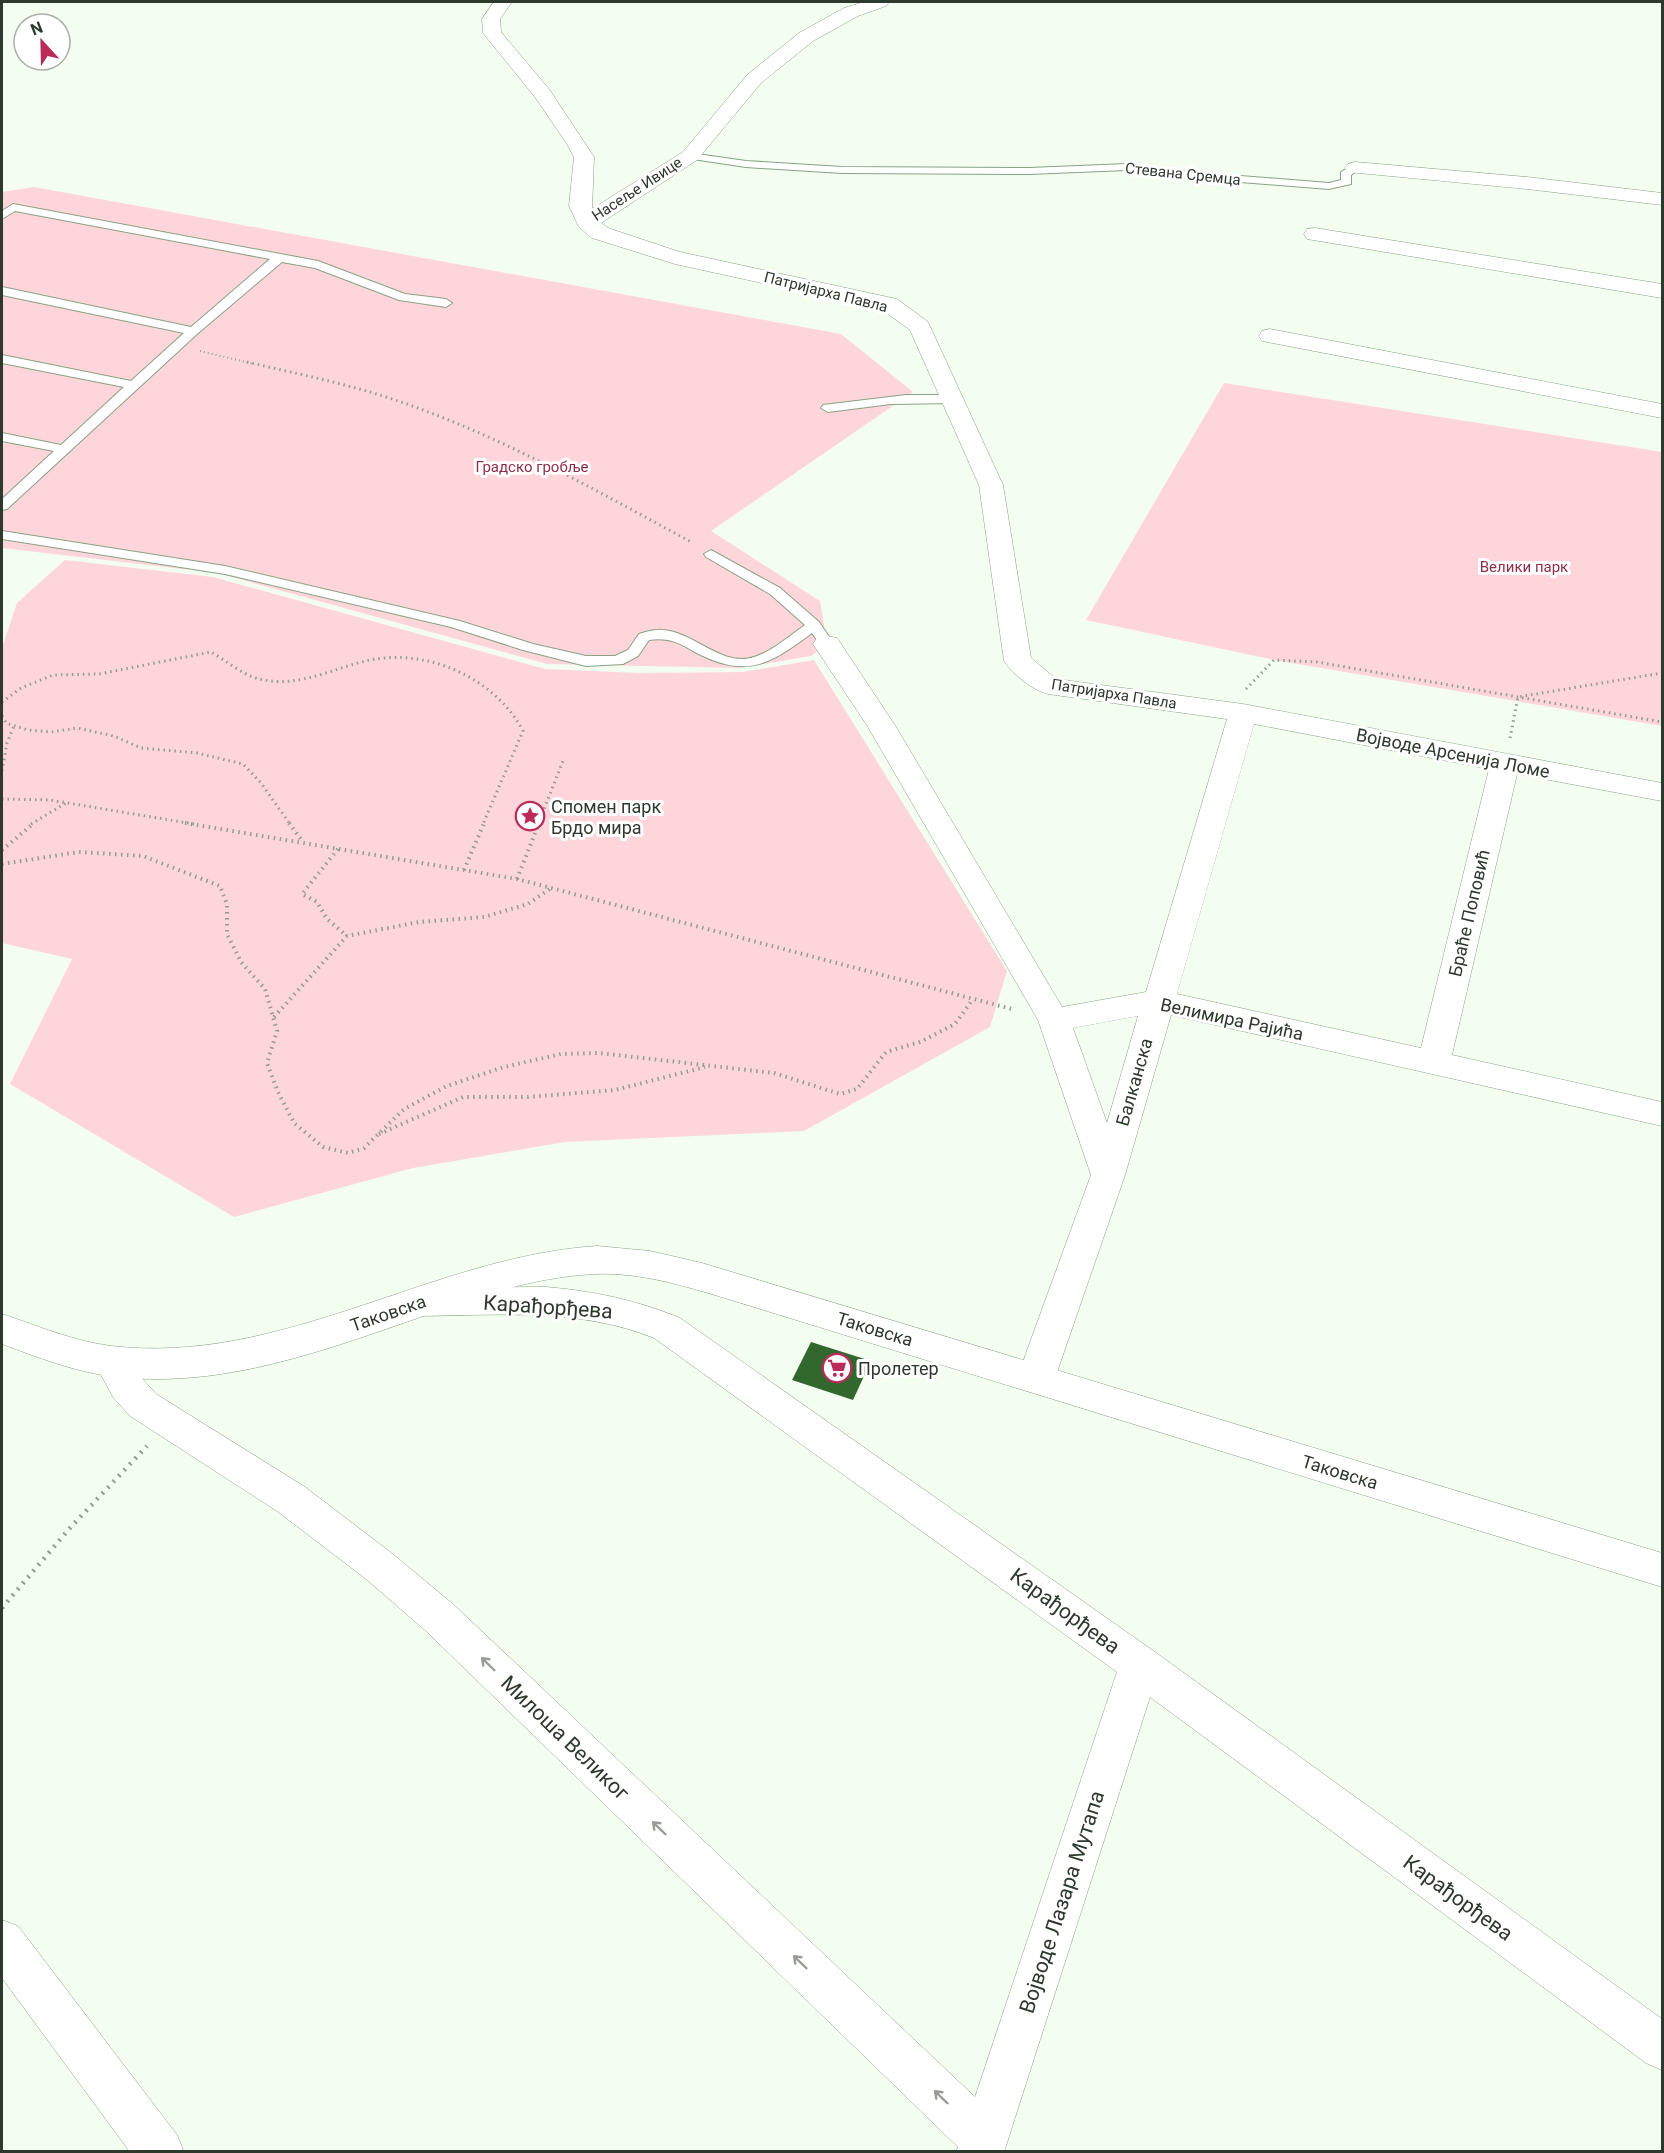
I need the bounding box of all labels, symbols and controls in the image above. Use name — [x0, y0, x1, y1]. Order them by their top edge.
north arrow — [12, 12, 72, 72]
text: N — [28, 18, 45, 39]
street label: Насеље Ивице — [589, 153, 685, 225]
street label: Стевана Сремца — [1124, 159, 1242, 189]
street label: Патријарха Павла — [762, 268, 890, 316]
park label: Градско гробље — [476, 458, 588, 476]
park label: Велики парк — [1480, 558, 1568, 576]
street label: Патријарха Павла — [1050, 675, 1178, 713]
street label: Војводе Арсенија Ломе — [1354, 724, 1552, 782]
place label: Спомен парк Брдо мира — [551, 796, 661, 838]
place icon: Спомен парк Брдо мира — [514, 800, 546, 832]
street label: Браће Поповић — [1444, 847, 1494, 979]
street label: Велимира Рајића — [1159, 994, 1305, 1044]
street label: Балканска — [1111, 1036, 1157, 1128]
street label: Таковска — [347, 1290, 429, 1336]
street label: Карађорђева — [483, 1291, 613, 1323]
street label: Таковска — [834, 1307, 916, 1351]
supermarket icon: Пролетер — [821, 1352, 853, 1384]
place label: Пролетер — [858, 1358, 939, 1379]
street label: Таковска — [1299, 1450, 1381, 1494]
street label: Карађорђева — [1006, 1563, 1124, 1659]
one-way arrow — [481, 1657, 496, 1671]
street label: Милоша Великог — [496, 1671, 634, 1805]
street label: Војводе Лазара Мутапа — [1015, 1788, 1109, 2016]
one-way arrow — [652, 1820, 667, 1835]
street label: Карађорђева — [1399, 1850, 1517, 1946]
one-way arrow — [793, 1955, 808, 1970]
one-way arrow — [934, 2090, 949, 2105]

